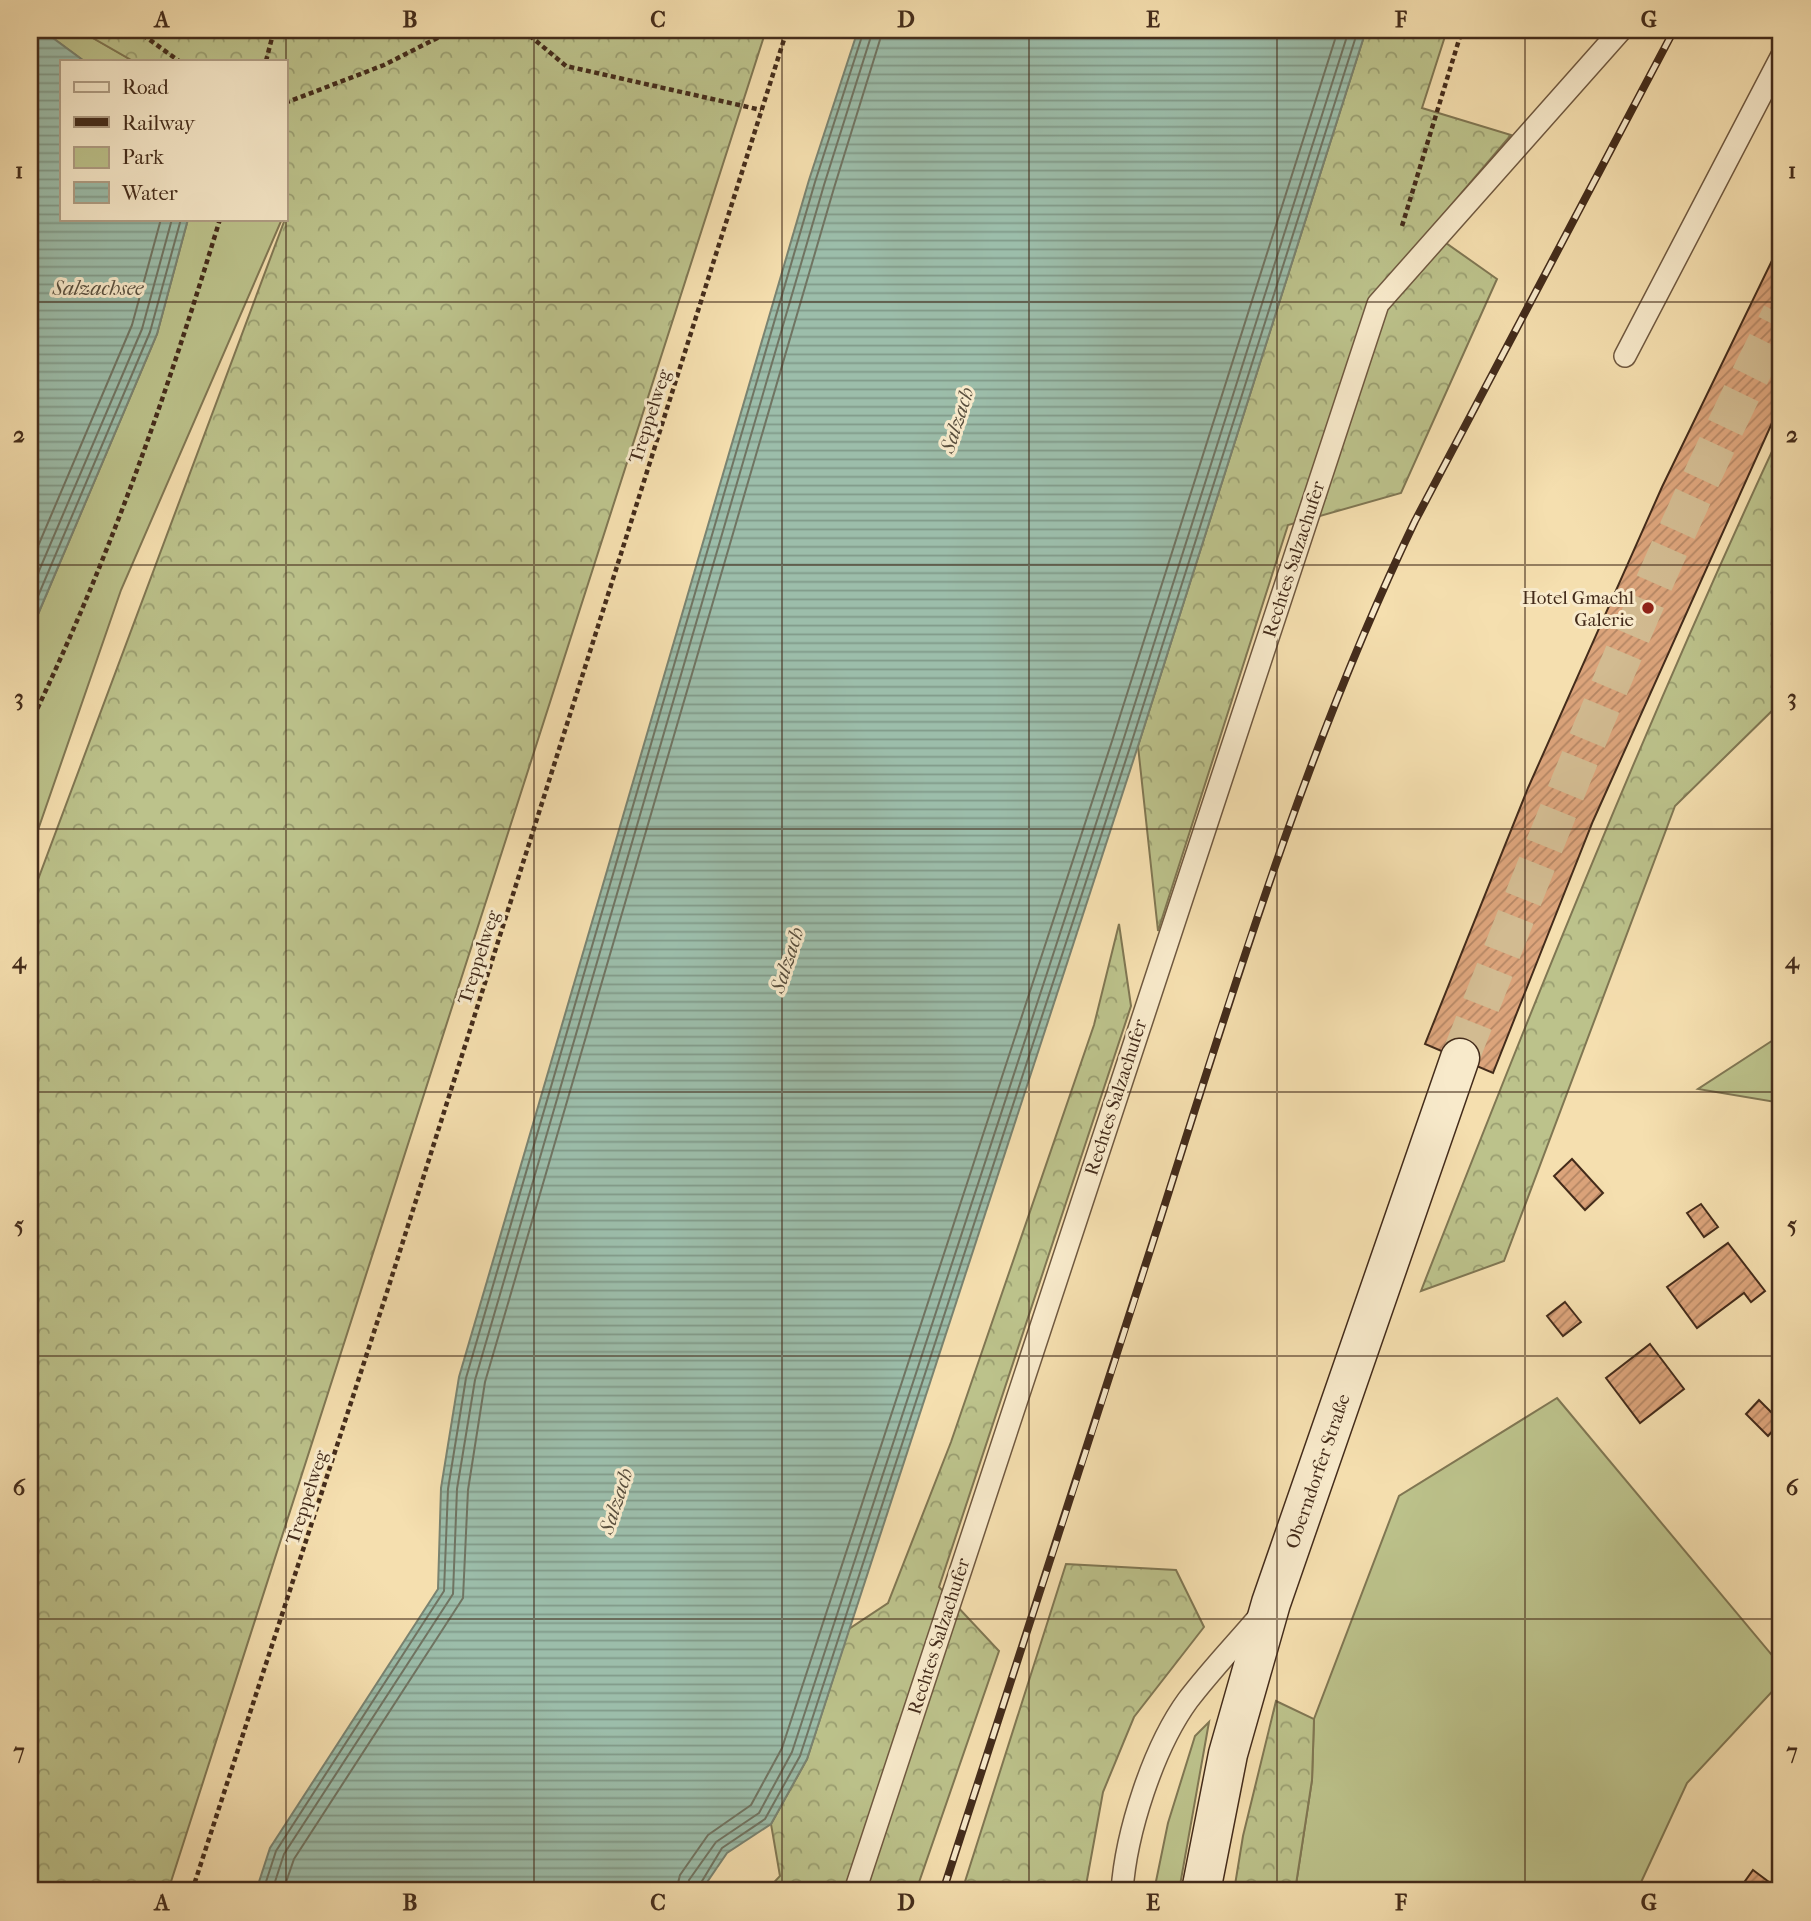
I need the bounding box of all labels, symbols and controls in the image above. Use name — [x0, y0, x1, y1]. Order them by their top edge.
text: A — [153, 6, 171, 33]
text: B — [403, 6, 418, 33]
text: C — [650, 6, 666, 33]
text: D — [897, 6, 915, 33]
text: E — [1146, 6, 1160, 33]
text: F — [1394, 6, 1408, 33]
text: G — [1641, 6, 1657, 33]
legend — [60, 60, 287, 220]
text: Road — [122, 75, 169, 99]
text: Railway — [122, 111, 196, 135]
text: Park — [122, 145, 164, 169]
text: 1 — [15, 157, 23, 184]
text: 1 — [1788, 157, 1796, 184]
text: Water — [121, 181, 178, 205]
water label: Salzachsee — [51, 276, 144, 300]
street label: Treppelweg — [624, 366, 676, 466]
water label: Salzach — [935, 384, 979, 457]
text: 2 — [13, 421, 25, 448]
text: 2 — [1786, 421, 1798, 448]
street label: Rechtes Salzachufer — [1258, 478, 1330, 640]
place label: Hotel Gmachl Galerie — [1522, 587, 1634, 631]
marker: Hotel Gmachl Galerie — [1640, 600, 1656, 616]
text: 3 — [14, 684, 24, 711]
text: 3 — [1787, 684, 1797, 711]
street label: Treppelweg — [453, 907, 505, 1007]
water label: Salzach — [765, 924, 809, 997]
text: 4 — [11, 947, 27, 974]
text: 4 — [1784, 947, 1800, 974]
street label: Rechtes Salzachufer — [1080, 1016, 1152, 1178]
text: 5 — [14, 1211, 24, 1238]
text: 5 — [1787, 1211, 1797, 1238]
street label: Oberndorfer Straße — [1281, 1391, 1355, 1552]
street label: Treppelweg — [281, 1447, 333, 1547]
water label: Salzach — [594, 1465, 638, 1538]
text: 6 — [13, 1474, 26, 1501]
text: 6 — [1786, 1474, 1799, 1501]
street label: Rechtes Salzachufer — [903, 1555, 975, 1717]
text: 7 — [12, 1738, 25, 1765]
text: 7 — [1785, 1738, 1798, 1765]
text: A — [153, 1889, 171, 1916]
text: B — [403, 1889, 418, 1916]
text: C — [650, 1889, 666, 1916]
text: D — [897, 1889, 915, 1916]
text: E — [1146, 1889, 1160, 1916]
text: F — [1394, 1889, 1408, 1916]
text: G — [1641, 1889, 1657, 1916]

